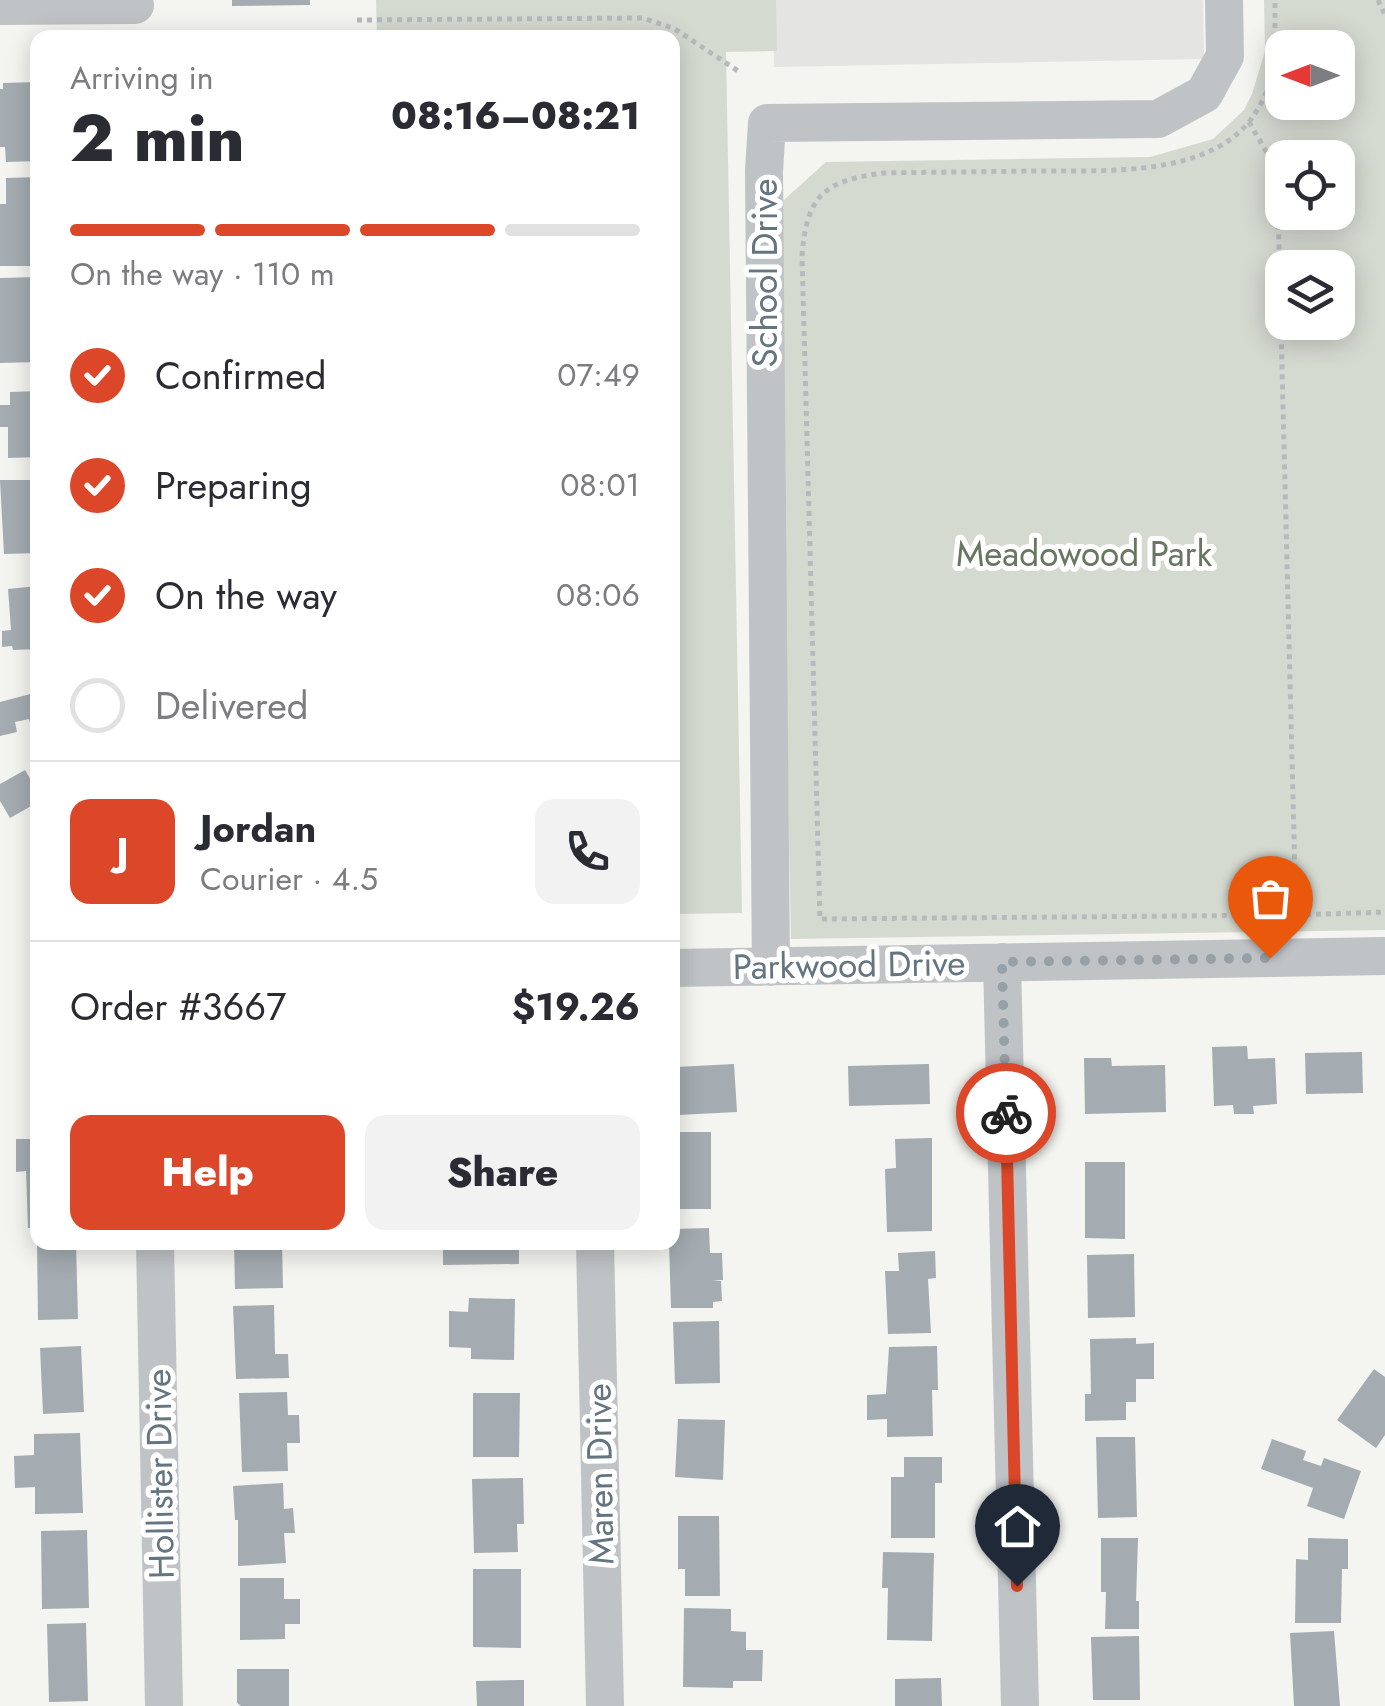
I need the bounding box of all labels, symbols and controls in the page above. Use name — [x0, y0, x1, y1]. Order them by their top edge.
north arrow — [1265, 30, 1355, 120]
map controls — [1265, 30, 1355, 340]
text: Arriving in — [70, 55, 214, 101]
text: 08:16–08:21 — [391, 88, 640, 143]
text: 2 min — [70, 91, 245, 185]
button: locate — [1265, 140, 1355, 230]
street label: School Drive — [740, 179, 790, 367]
button: layers — [1265, 250, 1355, 340]
text: On the way · 110 m — [70, 251, 335, 297]
icon: check — [70, 348, 125, 403]
text: Confirmed — [155, 348, 326, 403]
text: 07:49 — [557, 352, 640, 398]
icon: check — [70, 458, 125, 513]
text: Preparing — [155, 458, 312, 513]
text: 08:01 — [560, 462, 640, 508]
park label: Meadowood Park — [956, 529, 1213, 579]
icon: check — [70, 568, 125, 623]
text: On the way — [155, 568, 337, 623]
text: 08:06 — [556, 572, 640, 618]
text: Delivered — [155, 678, 308, 733]
button: phone — [535, 799, 640, 904]
text: Jordan — [200, 801, 316, 856]
text: J — [116, 824, 129, 879]
text: Courier · 4.5 — [200, 856, 378, 902]
pin — [1228, 856, 1313, 959]
icon: bag — [1243, 871, 1298, 926]
street label: Parkwood Drive — [732, 938, 966, 992]
text: Order #3667 — [70, 979, 286, 1034]
text: $19.26 — [512, 979, 640, 1034]
courier — [956, 1063, 1056, 1163]
icon: bike — [979, 1086, 1034, 1141]
button: Help — [70, 1115, 345, 1230]
button: Share — [365, 1115, 640, 1230]
street label: Hollister Drive — [133, 1368, 187, 1580]
street label: Maren Drive — [573, 1383, 627, 1565]
pin — [975, 1484, 1060, 1587]
icon: home — [990, 1499, 1045, 1554]

